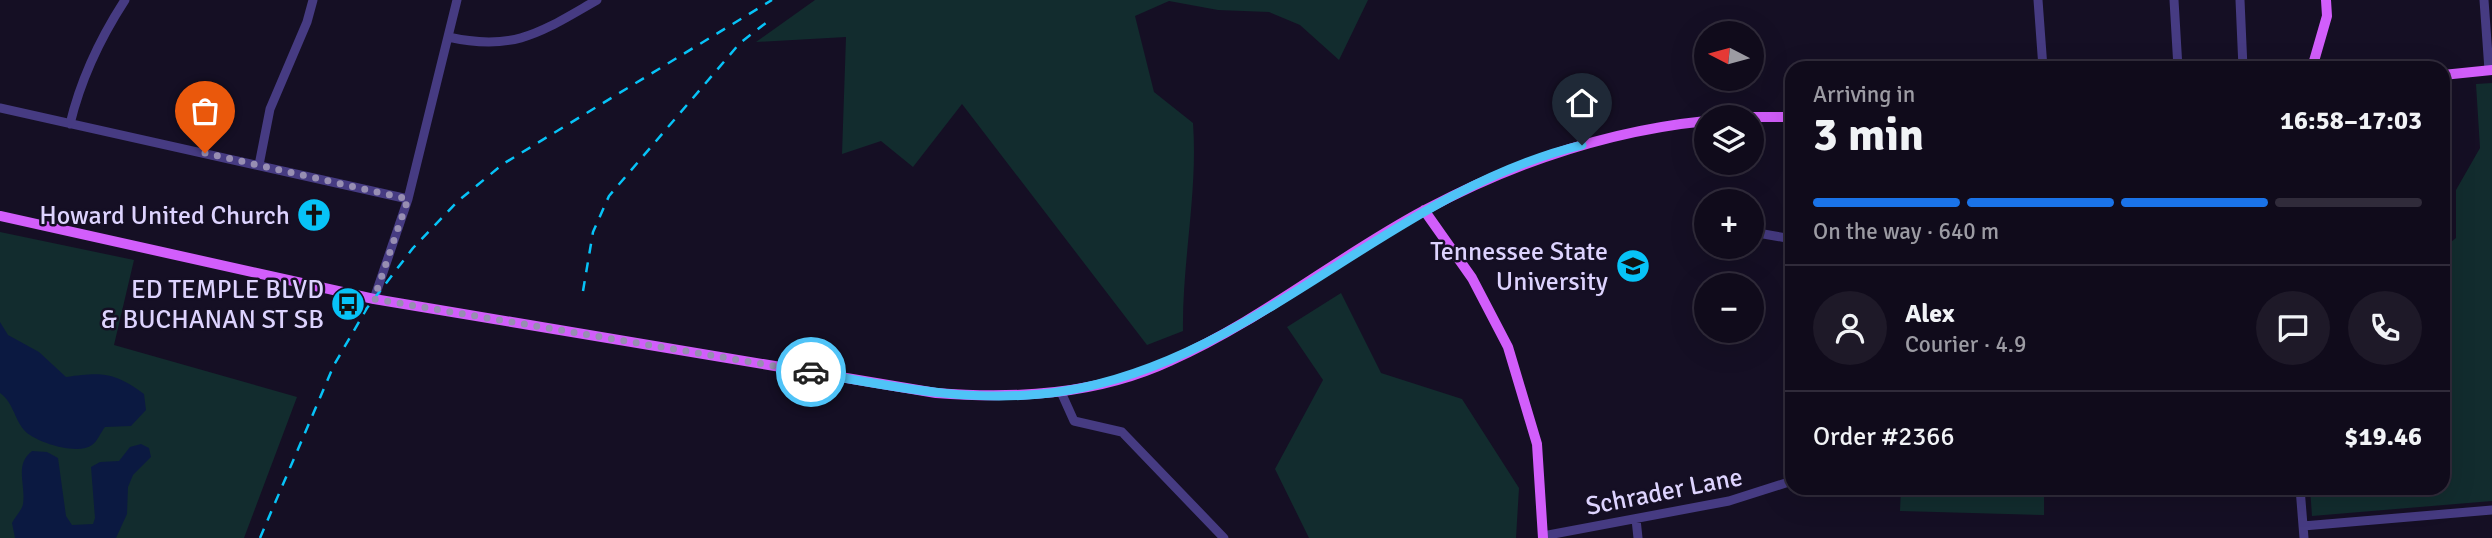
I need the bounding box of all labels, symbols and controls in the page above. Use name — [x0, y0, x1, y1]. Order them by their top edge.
north arrow — [1694, 21, 1764, 91]
map controls — [1694, 21, 1764, 343]
pin — [1552, 73, 1612, 145]
text: Arriving in — [1813, 80, 1915, 109]
pin — [175, 81, 235, 153]
icon: home — [1563, 84, 1601, 122]
icon: bag — [186, 92, 224, 130]
button: layers — [1694, 105, 1764, 175]
text: 16:58–17:03 — [2280, 105, 2422, 137]
text: 3 min — [1813, 107, 1924, 163]
button: + — [1694, 189, 1764, 259]
church icon: Howard United Church — [295, 196, 333, 234]
place label: Howard United Church — [39, 200, 290, 232]
text: On the way · 640 m — [1813, 217, 1999, 246]
place label: Tennessee State University — [1430, 236, 1608, 298]
school or university icon: Tennessee State University — [1614, 247, 1652, 285]
button: − — [1694, 273, 1764, 343]
place label: ED TEMPLE BLVD & BUCHANAN ST SB — [101, 274, 324, 336]
bus stop icon: ED TEMPLE BLVD & BUCHANAN ST SB — [329, 285, 367, 323]
button: person — [1813, 291, 1887, 365]
button: chat — [2256, 291, 2330, 365]
button: phone — [2348, 291, 2422, 365]
text: Alex — [1905, 298, 1955, 330]
text: Courier · 4.9 — [1905, 330, 2026, 359]
courier — [776, 337, 846, 407]
icon: car — [792, 353, 830, 391]
text: Order #2366 — [1813, 421, 1954, 453]
text: $19.46 — [2344, 421, 2422, 453]
street label: Schrader Lane — [1583, 461, 1745, 523]

